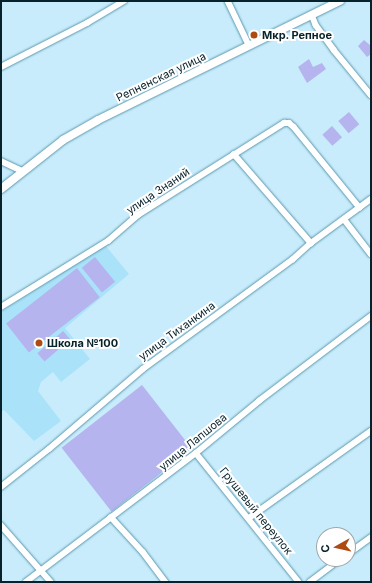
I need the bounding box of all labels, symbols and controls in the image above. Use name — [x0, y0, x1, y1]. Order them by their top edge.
place label: Мкр. Репное — [262, 28, 332, 42]
marker: Мкр. Репное — [249, 30, 259, 40]
street label: Репненская улица — [114, 50, 208, 104]
street label: улица Знаний — [124, 165, 192, 217]
street label: улица Тиханкина — [136, 299, 218, 363]
place label: Школа №100 — [47, 336, 118, 350]
marker: Школа №100 — [34, 338, 44, 348]
street label: улица Лапшова — [156, 411, 230, 473]
street label: Грушевый переулок — [217, 465, 295, 557]
north arrow — [316, 527, 356, 567]
text: С — [318, 544, 333, 554]

